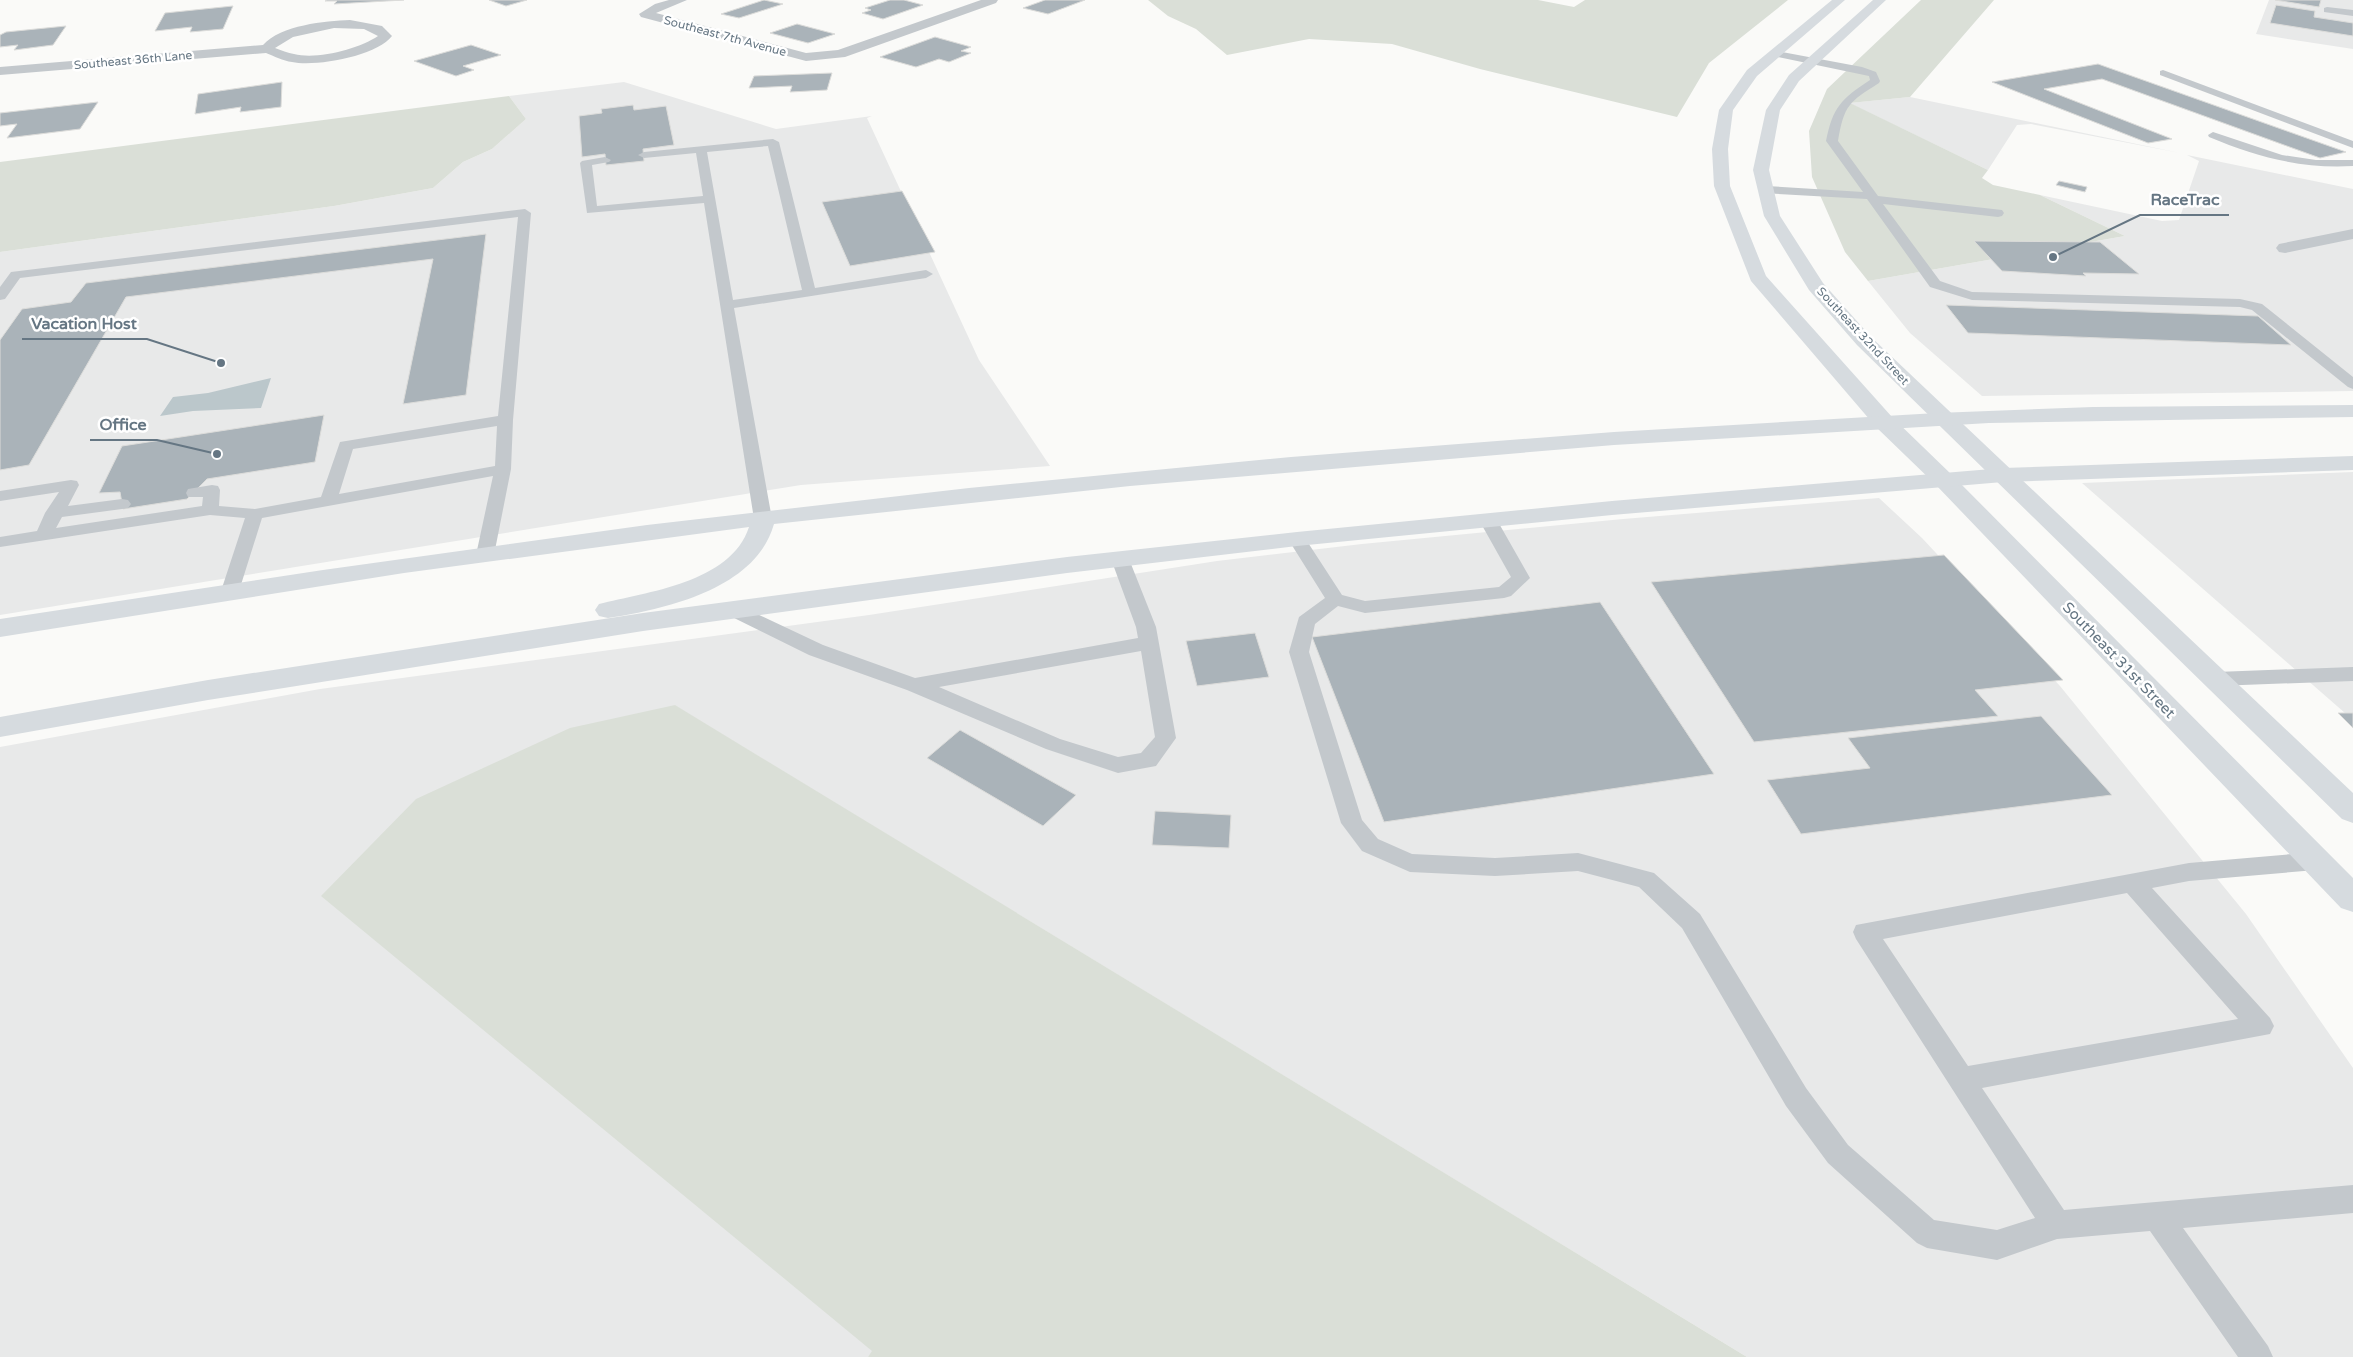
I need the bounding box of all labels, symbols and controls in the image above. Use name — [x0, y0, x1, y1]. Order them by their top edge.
street label: Southeast 7th Avenue — [662, 13, 788, 59]
street label: Southeast 36th Lane — [73, 48, 193, 72]
callout: RaceTrac — [2140, 184, 2229, 215]
text: RaceTrac — [2150, 190, 2220, 210]
street label: Southeast 32nd Street — [1814, 284, 1912, 388]
callout: Vacation Host — [22, 308, 147, 339]
text: Vacation Host — [31, 314, 138, 334]
callout: Office — [90, 409, 157, 440]
text: Office — [99, 415, 147, 435]
street label: Southeast 31st Street — [2059, 598, 2179, 722]

